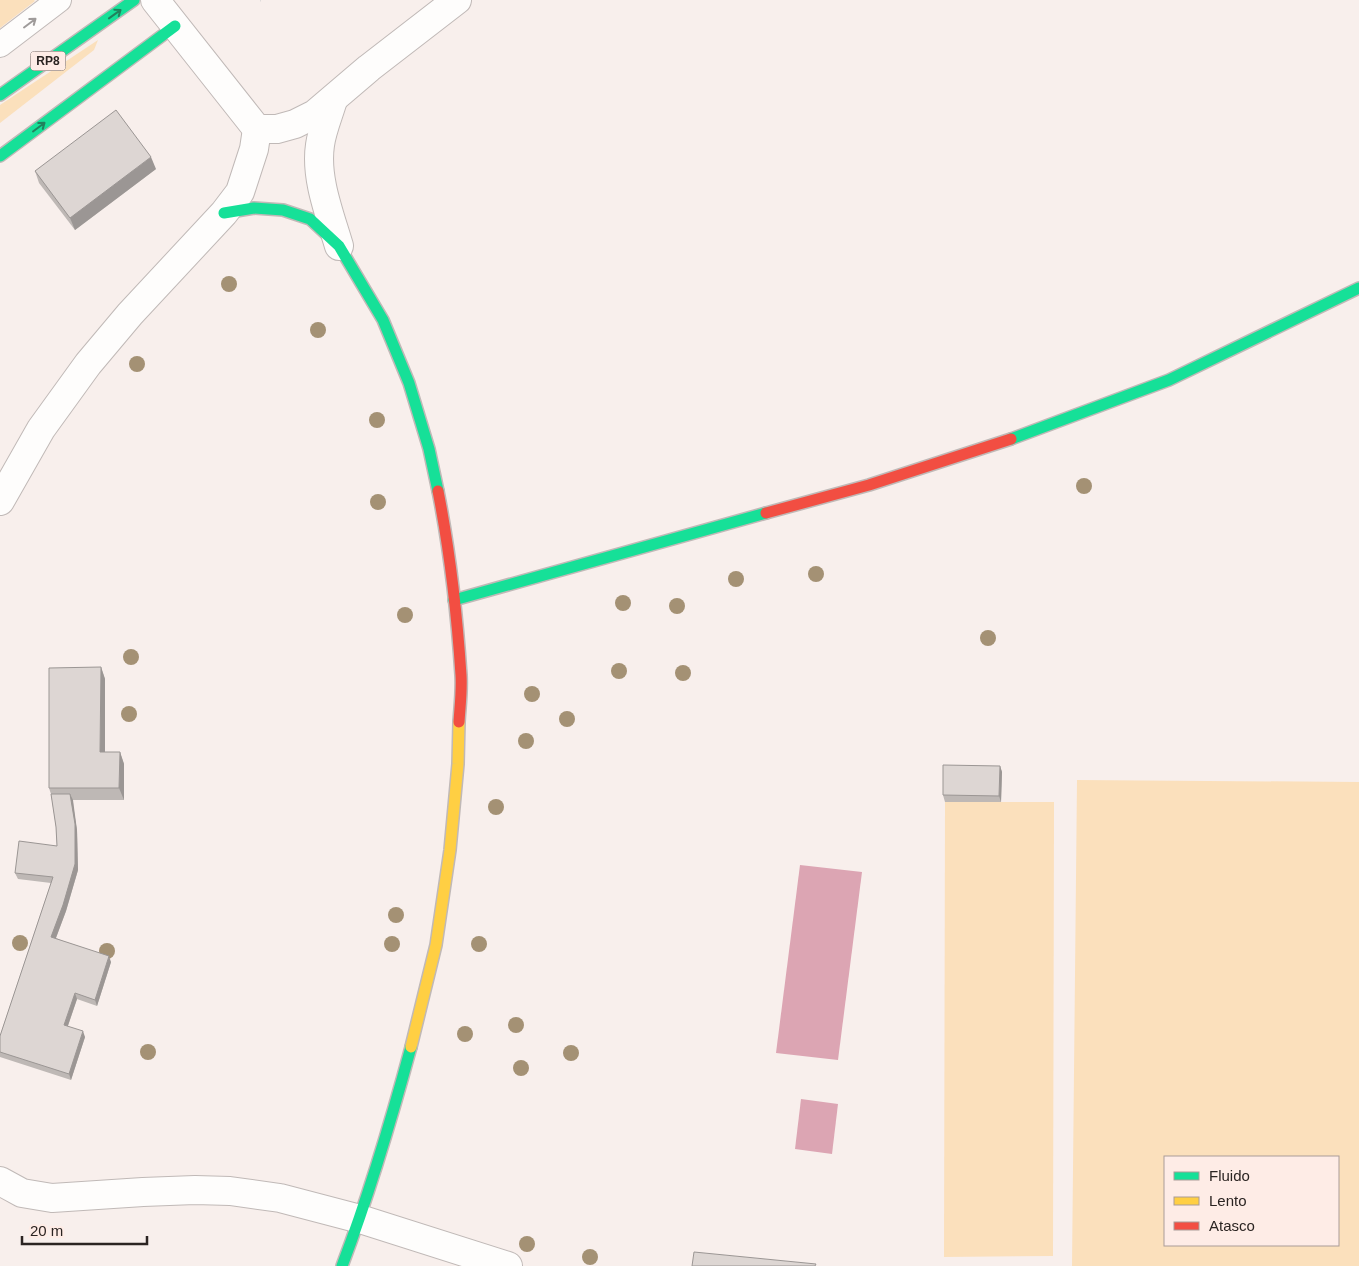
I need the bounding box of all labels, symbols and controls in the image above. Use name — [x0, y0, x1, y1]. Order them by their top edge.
one-way arrow — [108, 9, 122, 19]
one-way arrow — [23, 17, 36, 28]
road number: RP8 — [30, 51, 66, 70]
one-way arrow — [32, 121, 45, 132]
legend — [1164, 1156, 1339, 1246]
text: Fluido — [1209, 1167, 1250, 1184]
text: Lento — [1209, 1192, 1247, 1209]
scale bar — [22, 1214, 148, 1246]
text: Atasco — [1209, 1217, 1255, 1234]
text: 20 m — [30, 1222, 63, 1239]

